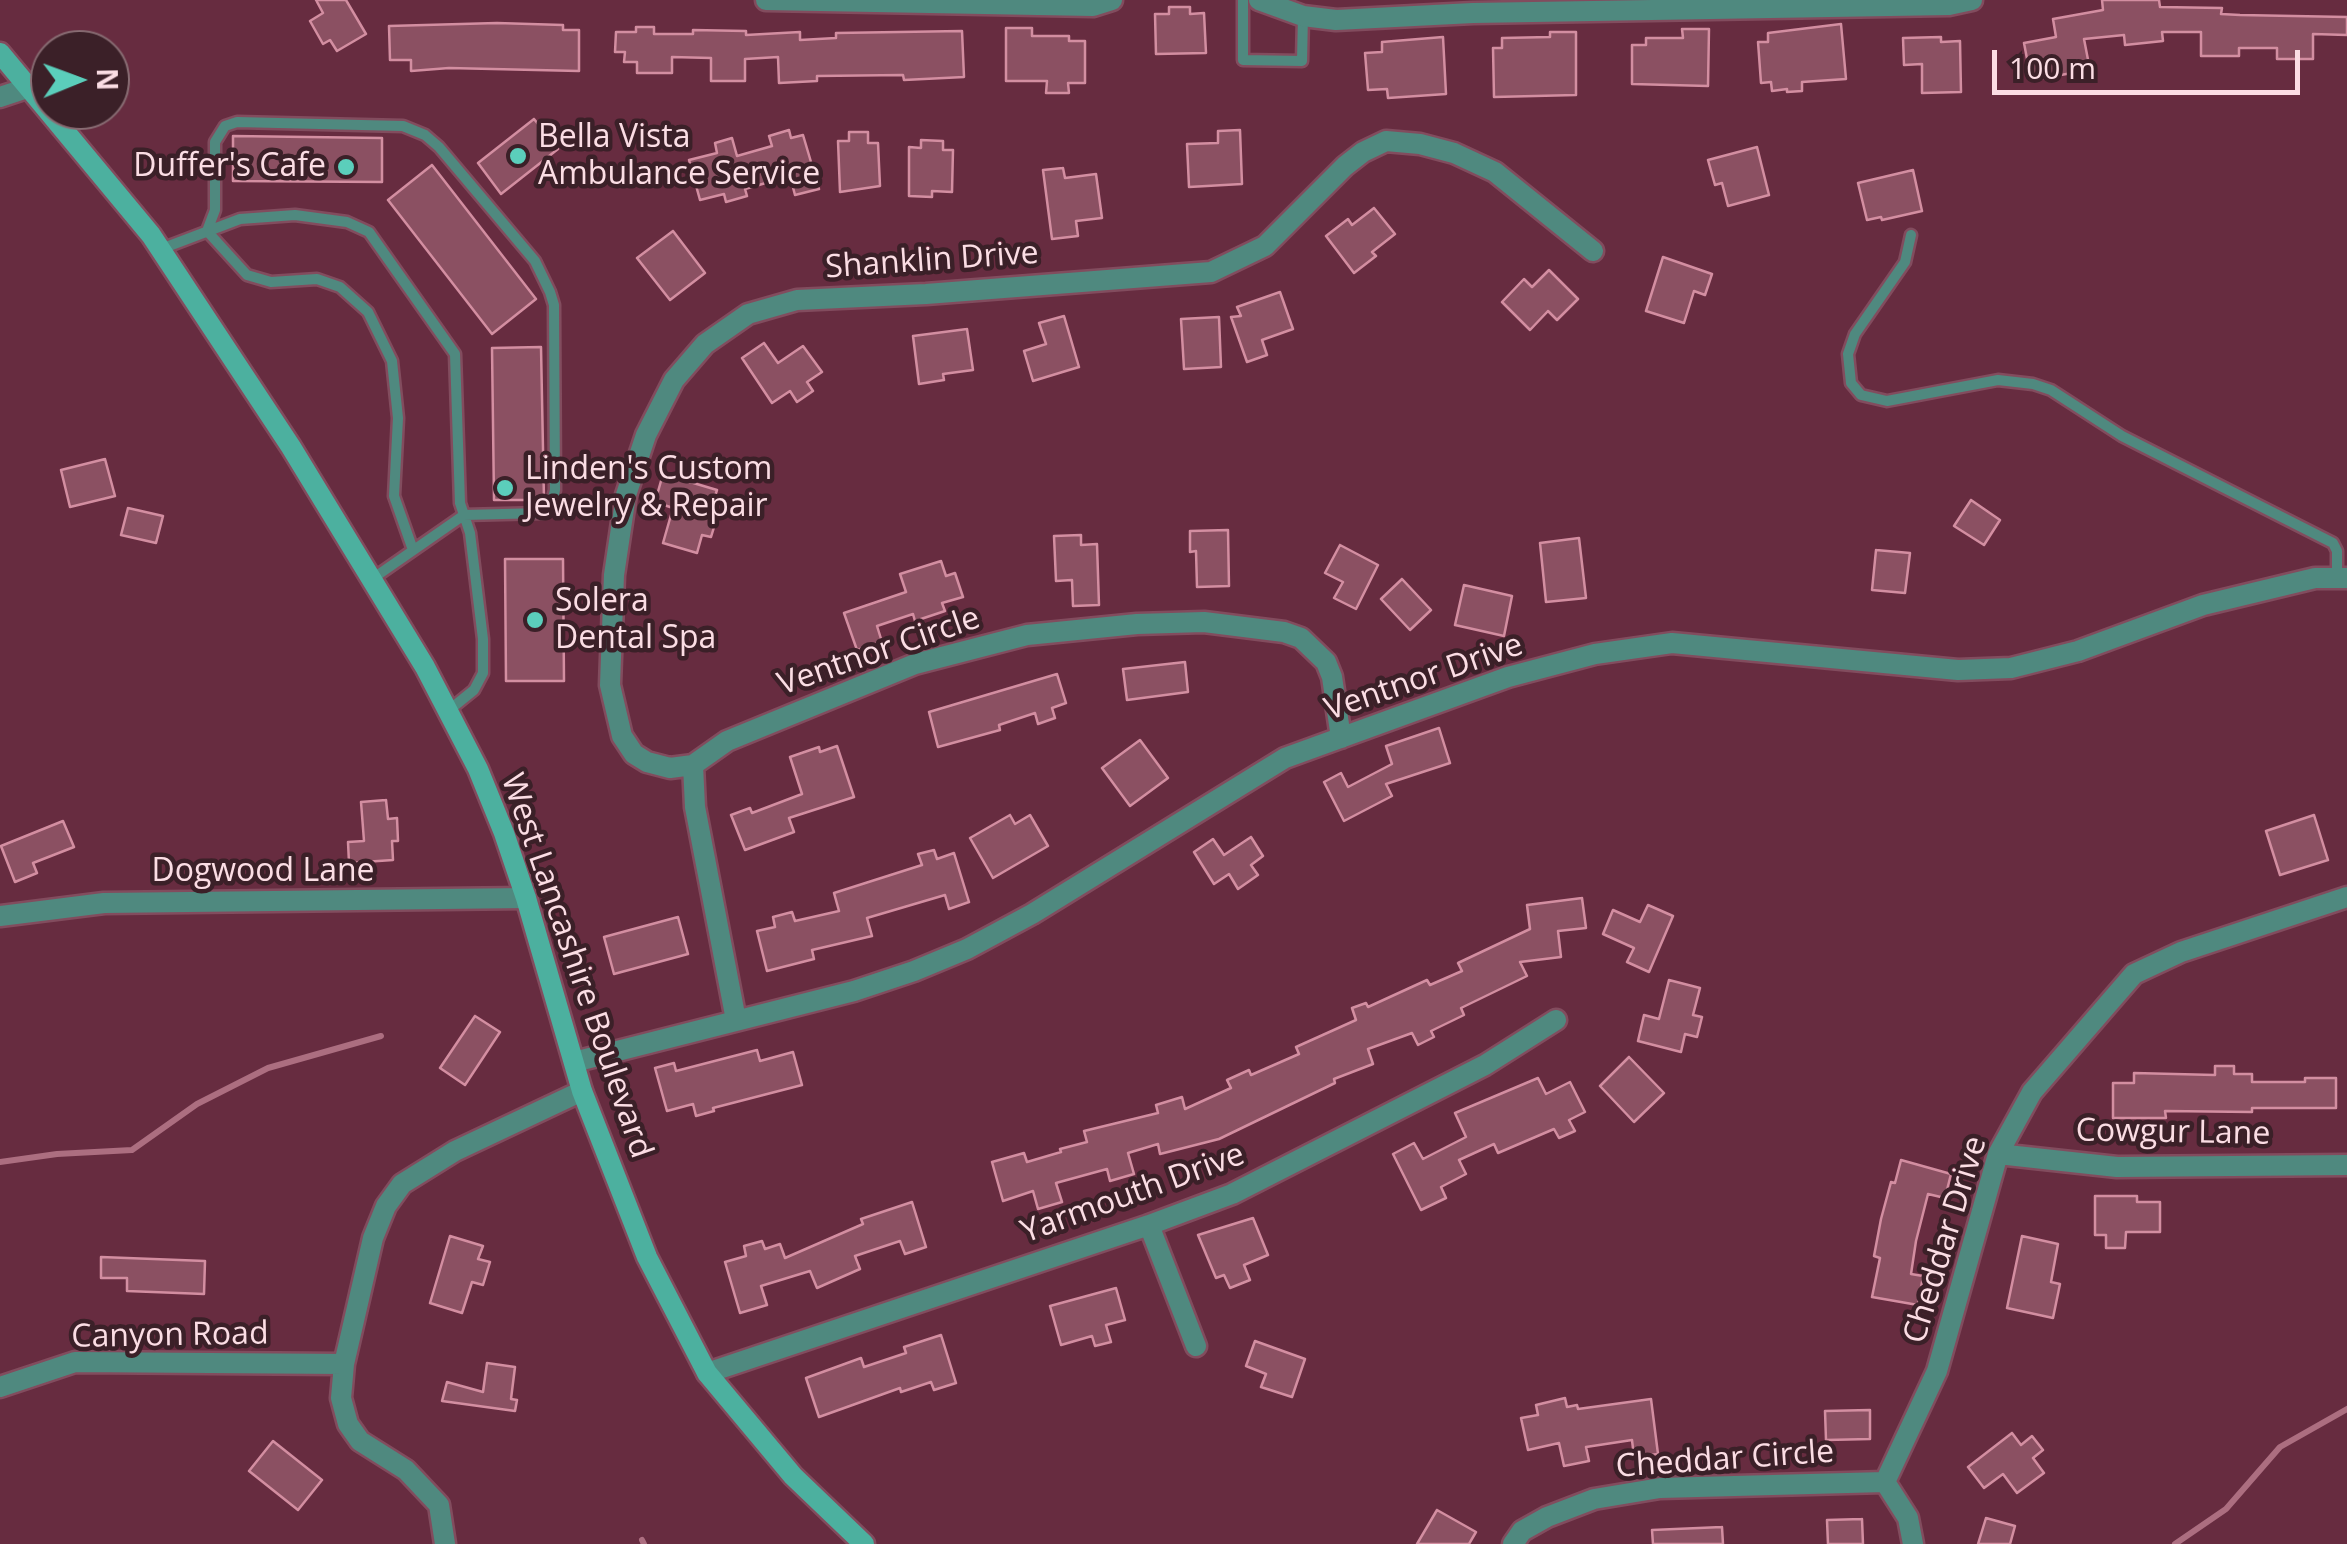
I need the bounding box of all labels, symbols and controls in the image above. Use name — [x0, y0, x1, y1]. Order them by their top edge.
north arrow — [30, 30, 130, 130]
scale bar — [1997, 30, 2304, 92]
text: 100 m — [2009, 47, 2096, 88]
text: N — [89, 68, 127, 91]
place label: Bella Vista Ambulance Service — [538, 119, 820, 194]
marker: Bella Vista Ambulance Service — [507, 145, 529, 167]
place label: Duffer's Cafe — [133, 148, 326, 186]
marker: Duffer's Cafe — [335, 156, 357, 178]
street label: Shanklin Drive — [824, 234, 1040, 288]
place label: Linden's Custom Jewelry & Repair — [525, 451, 772, 526]
marker: Linden's Custom Jewelry & Repair — [494, 477, 516, 499]
place label: Solera Dental Spa — [555, 583, 716, 658]
street label: Ventnor Circle — [773, 599, 985, 705]
marker: Solera Dental Spa — [524, 609, 546, 631]
street label: Ventnor Drive — [1320, 626, 1528, 730]
street label: West Lancashire Boulevard — [492, 769, 660, 1163]
street label: Dogwood Lane — [151, 853, 375, 891]
street label: Cowgur Lane — [2075, 1112, 2271, 1154]
street label: Cheddar Drive — [1896, 1132, 1996, 1348]
street label: Yarmouth Drive — [1016, 1136, 1250, 1252]
street label: Canyon Road — [71, 1315, 269, 1357]
street label: Cheddar Circle — [1615, 1433, 1835, 1487]

